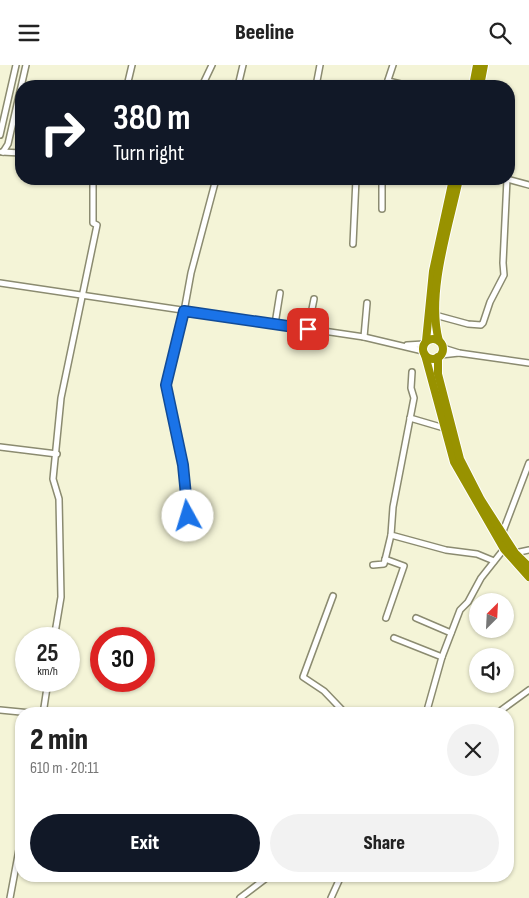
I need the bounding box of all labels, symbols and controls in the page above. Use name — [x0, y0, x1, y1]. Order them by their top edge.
icon: menu — [15, 19, 43, 47]
text: Beeline — [235, 19, 294, 46]
icon: search — [486, 19, 514, 47]
text: 380 m — [113, 97, 191, 140]
icon: right — [30, 100, 95, 165]
text: Turn right — [113, 140, 184, 167]
pin — [287, 308, 329, 350]
icon: arrive — [294, 315, 322, 343]
position arrow — [161, 489, 213, 541]
north arrow — [469, 593, 514, 637]
map controls — [469, 593, 514, 693]
speed limit sign: 30 — [90, 627, 155, 692]
text: 25 — [37, 638, 58, 669]
button: sound — [469, 648, 514, 693]
text: km/h — [37, 664, 58, 679]
text: 2 min — [30, 722, 88, 758]
button: close — [447, 724, 499, 776]
text: 610 m · 20:11 — [30, 759, 99, 778]
button: Exit — [30, 814, 260, 872]
button: Share — [270, 814, 499, 872]

